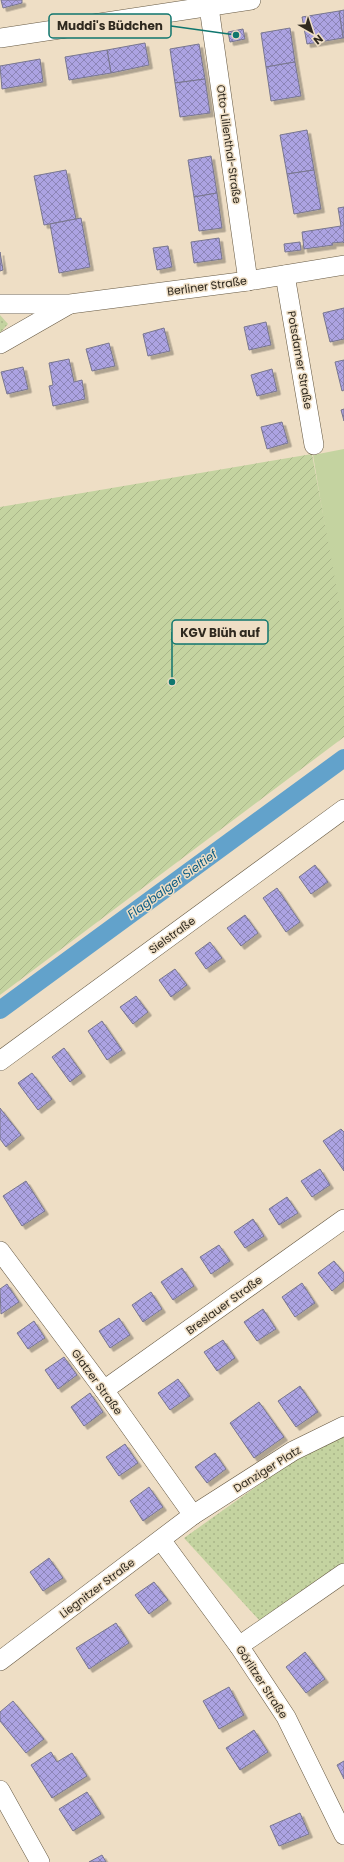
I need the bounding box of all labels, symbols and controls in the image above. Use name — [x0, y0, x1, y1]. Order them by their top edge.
north arrow — [292, 12, 332, 52]
callout: Muddi's Büdchen — [49, 14, 171, 38]
text: Muddi's Büdchen — [57, 17, 163, 34]
text: N — [310, 31, 327, 49]
street label: Otto-Lilienthal-Straße — [213, 83, 245, 205]
street label: Berliner Straße — [166, 272, 248, 300]
street label: Potsdamer Straße — [283, 310, 317, 411]
callout: KGV Blüh auf — [172, 620, 268, 644]
text: KGV Blüh auf — [180, 624, 260, 641]
water label: Flagbalger Sieltief — [124, 845, 221, 922]
street label: Sielstraße — [145, 912, 199, 957]
street label: Breslauer Straße — [183, 1272, 266, 1338]
street label: Glatzer Straße — [68, 1346, 126, 1418]
street label: Danziger Platz — [230, 1442, 304, 1496]
street label: Liegnitzer Straße — [56, 1554, 138, 1622]
street label: Görlitzer Straße — [232, 1642, 292, 1722]

